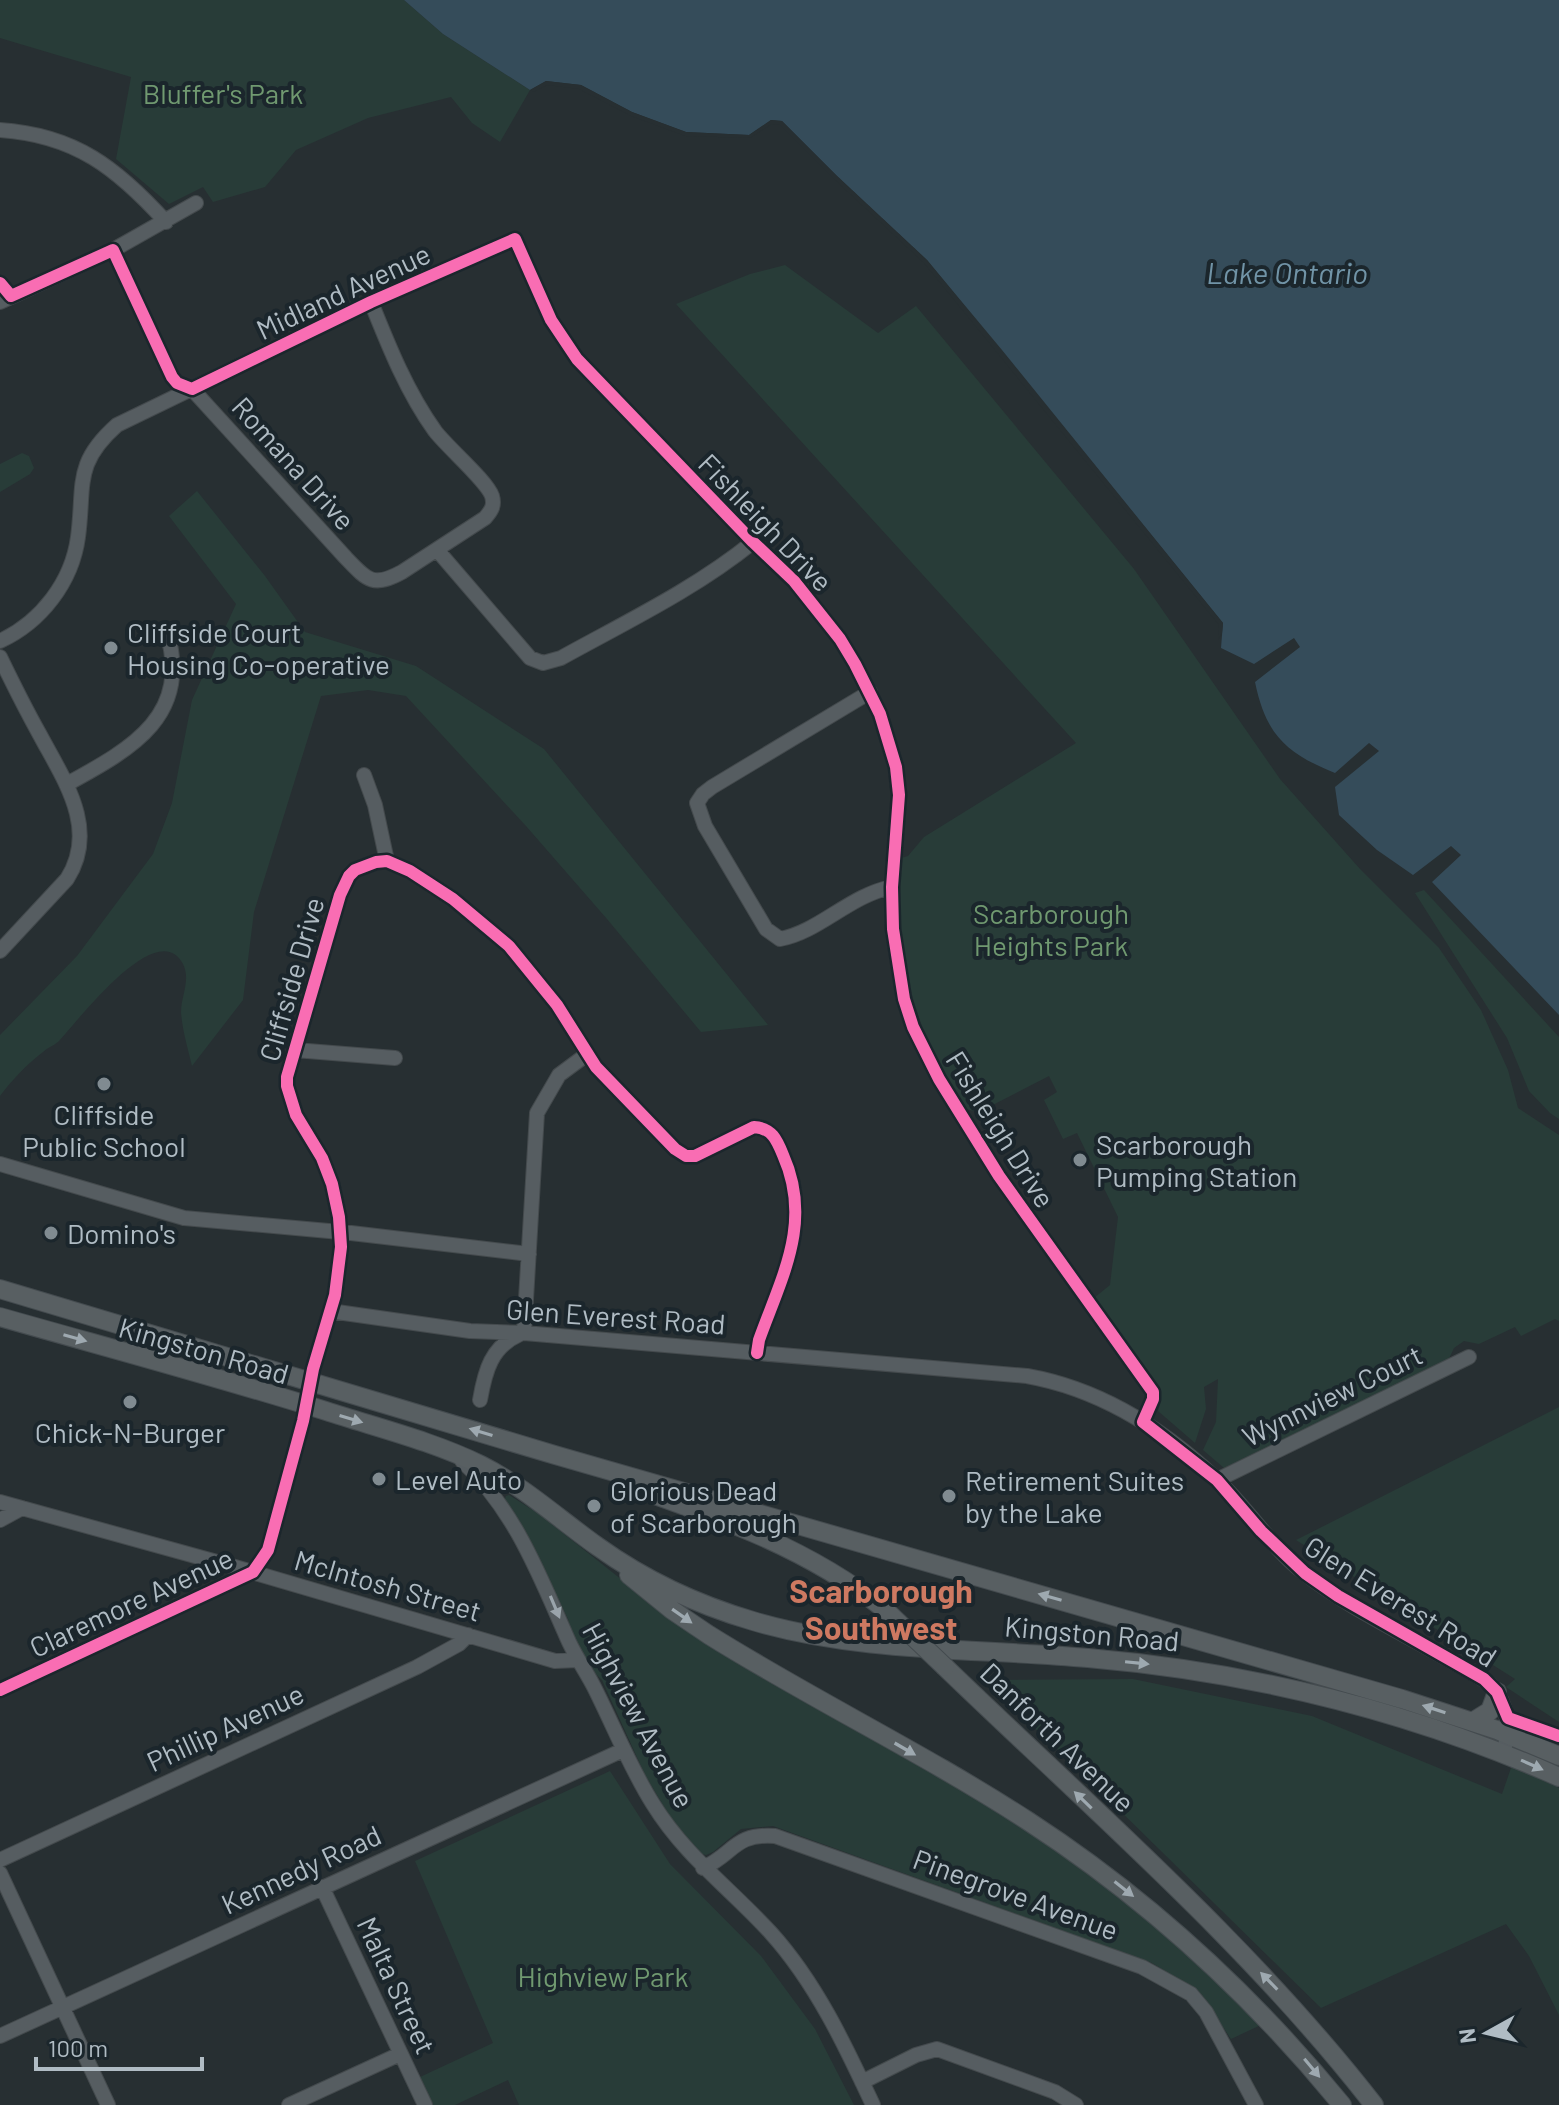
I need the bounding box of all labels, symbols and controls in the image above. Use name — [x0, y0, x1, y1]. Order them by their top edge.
park label: Bluffer's Park — [143, 76, 303, 110]
street label: Midland Avenue — [251, 236, 435, 346]
water label: Lake Ontario — [1206, 254, 1368, 290]
street label: Romana Drive — [225, 390, 363, 536]
street label: Fishleigh Drive — [692, 446, 840, 598]
place label: Cliffside Court Housing Co-operative — [127, 615, 390, 681]
marker: Cliffside Court Housing Co-operative — [102, 639, 120, 657]
street label: Cliffside Drive — [251, 893, 331, 1065]
park label: Scarborough Heights Park — [973, 896, 1129, 962]
street label: Fishleigh Drive — [939, 1044, 1063, 1214]
marker: Cliffside Public School — [95, 1075, 113, 1093]
place label: Cliffside Public School — [22, 1097, 186, 1163]
place label: Scarborough Pumping Station — [1096, 1127, 1297, 1193]
marker: Scarborough Pumping Station — [1071, 1151, 1089, 1169]
place label: Domino's — [67, 1216, 176, 1250]
marker: Domino's — [42, 1224, 60, 1242]
street label: Glen Everest Road — [505, 1291, 727, 1341]
street label: Kingston Road — [115, 1310, 293, 1390]
one-way arrow — [64, 1332, 88, 1345]
street label: Wynnview Court — [1236, 1337, 1428, 1453]
marker: Chick-N-Burger — [121, 1393, 139, 1411]
one-way arrow — [340, 1413, 364, 1426]
place label: Chick-N-Burger — [35, 1415, 225, 1449]
one-way arrow — [468, 1425, 492, 1438]
place label: Level Auto — [395, 1462, 522, 1496]
place label: Retirement Suites by the Lake — [965, 1463, 1184, 1529]
marker: Level Auto — [370, 1470, 388, 1488]
place label: Glorious Dead of Scarborough — [610, 1473, 797, 1539]
marker: Retirement Suites by the Lake — [940, 1487, 958, 1505]
marker: Glorious Dead of Scarborough — [585, 1497, 603, 1515]
street label: Glen Everest Road — [1299, 1528, 1503, 1674]
street label: Claremore Avenue — [24, 1540, 238, 1664]
street label: McIntosh Street — [291, 1542, 485, 1628]
district label: Scarborough Southwest — [789, 1571, 973, 1646]
one-way arrow — [1037, 1591, 1062, 1603]
one-way arrow — [548, 1595, 561, 1619]
one-way arrow — [671, 1608, 692, 1623]
street label: Kingston Road — [1003, 1608, 1181, 1658]
street label: Highview Avenue — [576, 1616, 702, 1814]
street label: Danforth Avenue — [974, 1655, 1142, 1819]
one-way arrow — [1125, 1656, 1150, 1669]
street label: Phillip Avenue — [141, 1676, 309, 1778]
one-way arrow — [1422, 1702, 1446, 1714]
one-way arrow — [894, 1742, 917, 1756]
one-way arrow — [1520, 1758, 1543, 1771]
one-way arrow — [1074, 1791, 1093, 1810]
street label: Kennedy Road — [216, 1817, 386, 1921]
street label: Pinegrove Avenue — [909, 1841, 1123, 1947]
one-way arrow — [1114, 1881, 1134, 1897]
street label: Malta Street — [350, 1911, 444, 2059]
park label: Highview Park — [517, 1959, 689, 1993]
one-way arrow — [1260, 1972, 1278, 1991]
north arrow — [1447, 1993, 1527, 2073]
scale bar — [36, 2021, 202, 2071]
text: N — [1452, 2027, 1480, 2045]
text: 100 m — [48, 2033, 108, 2062]
one-way arrow — [1303, 2058, 1320, 2078]

